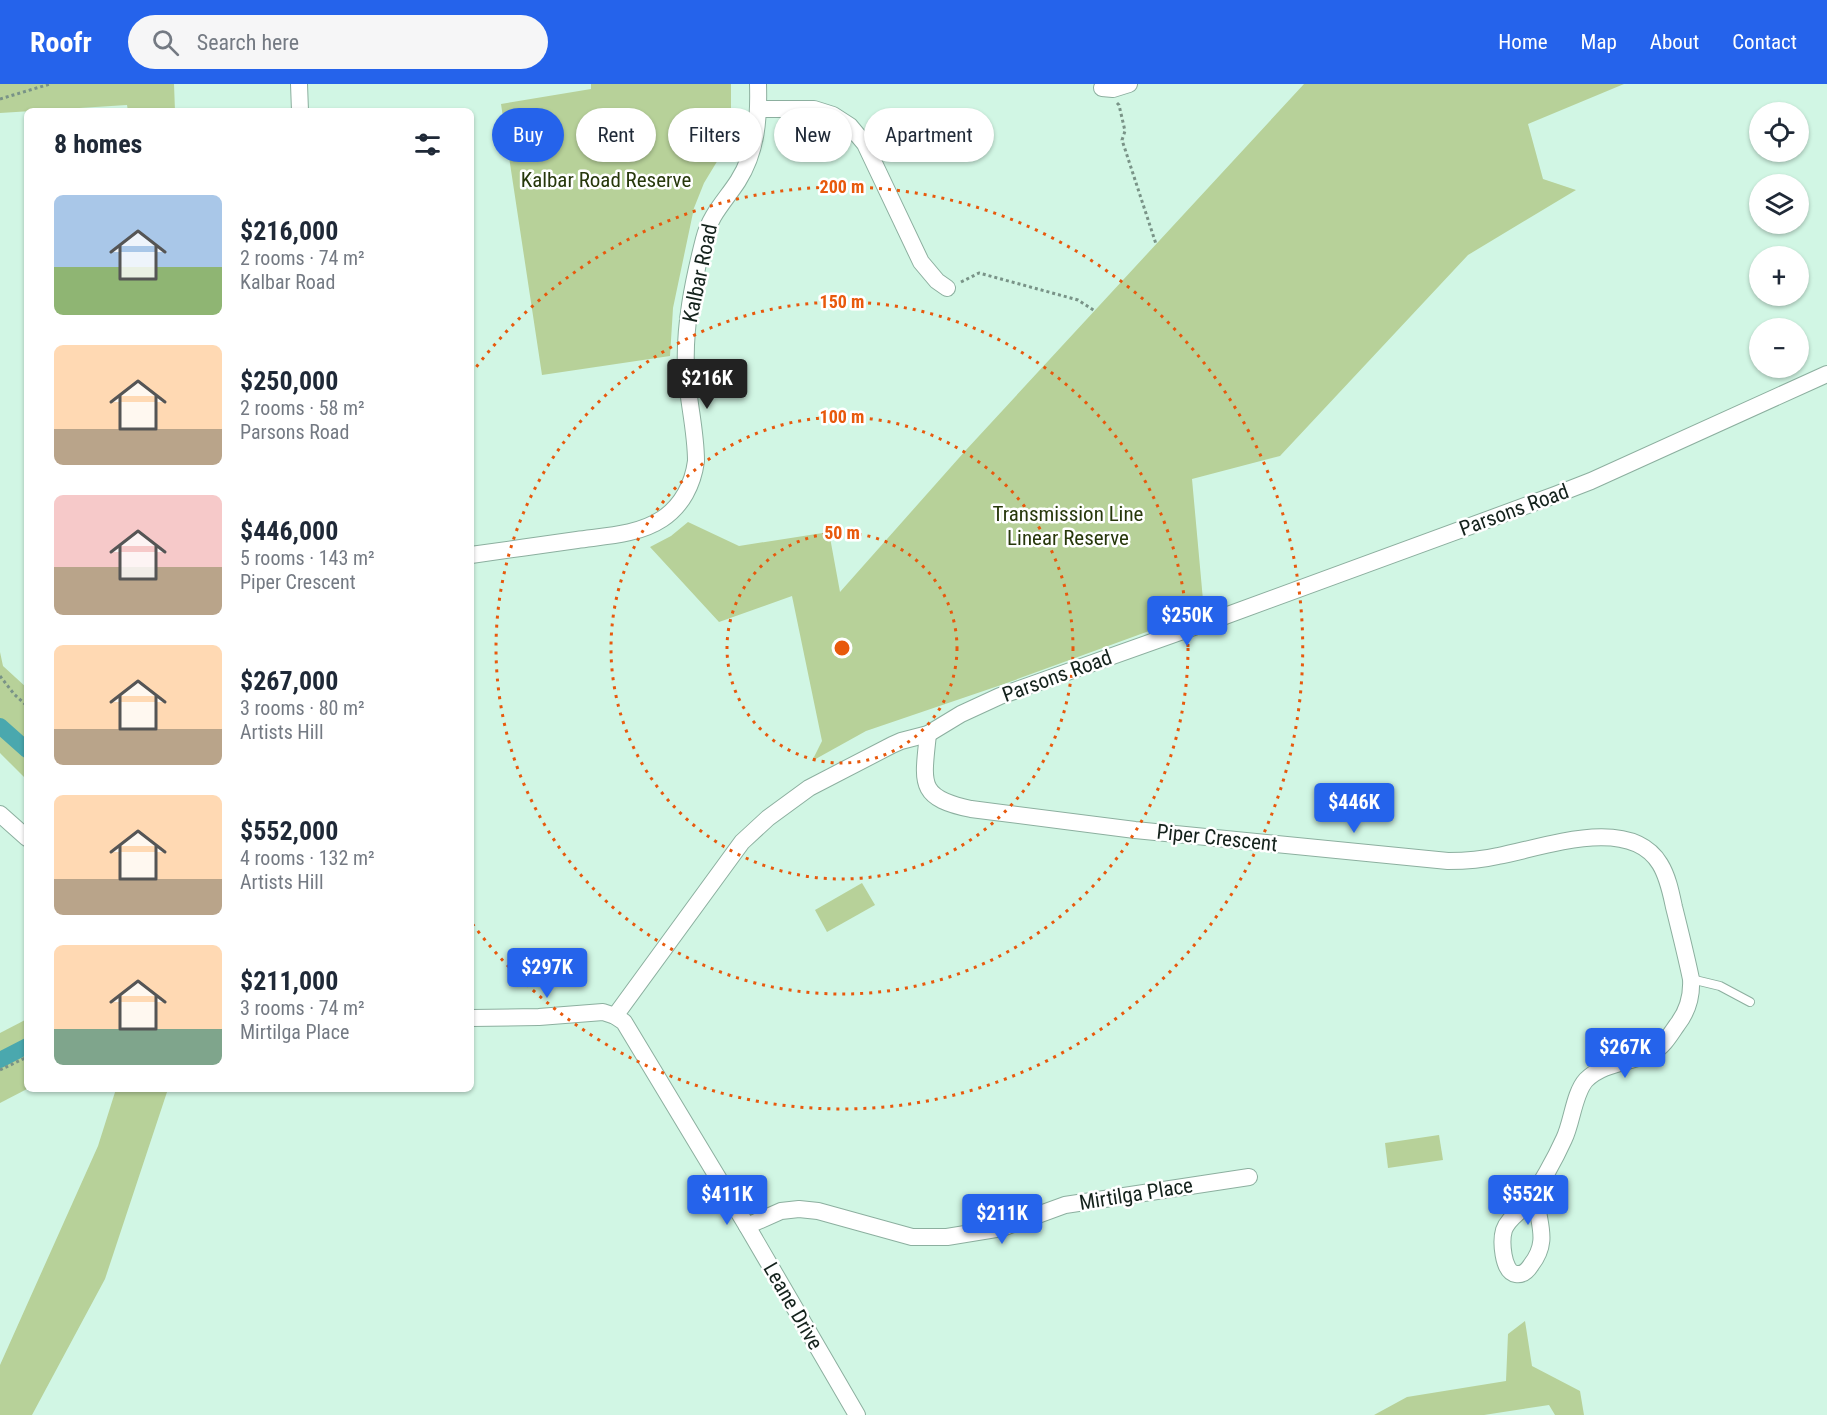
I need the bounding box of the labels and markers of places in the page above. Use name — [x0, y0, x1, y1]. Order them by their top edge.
pin: $216K — [665, 359, 749, 410]
pin: $250K — [1145, 596, 1229, 647]
centre of rings — [832, 638, 852, 658]
pin: $446K — [1312, 783, 1396, 834]
pin: $297K — [505, 948, 589, 999]
pin: $267K — [1583, 1028, 1667, 1079]
pin: $411K — [685, 1175, 769, 1226]
pin: $552K — [1486, 1175, 1570, 1226]
pin: $211K — [960, 1194, 1044, 1245]

